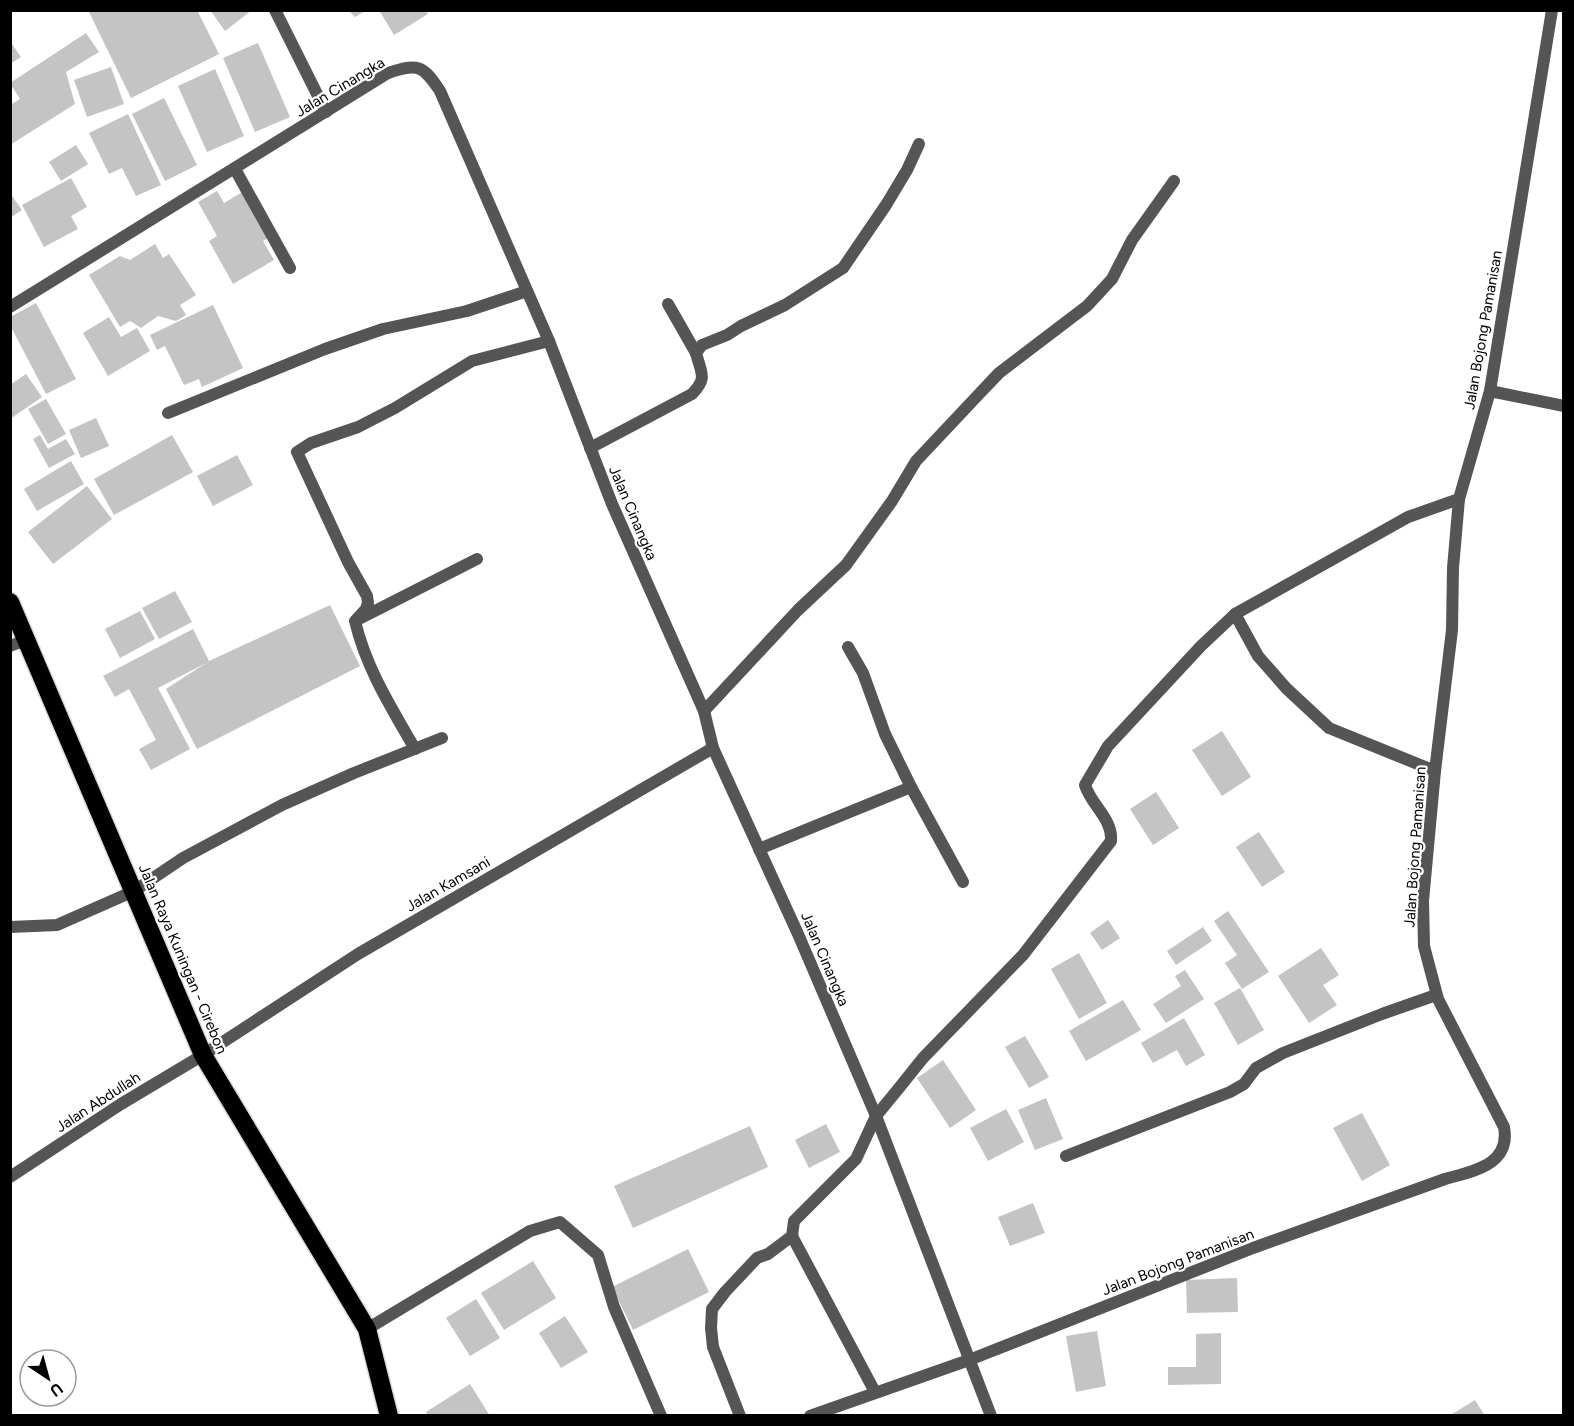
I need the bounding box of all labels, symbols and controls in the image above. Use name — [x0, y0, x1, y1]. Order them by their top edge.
street label: Jalan Cinangka — [292, 53, 388, 121]
street label: Jalan Bojong Pamanisan — [1460, 249, 1506, 411]
street label: Jalan Cinangka — [605, 463, 661, 563]
street label: Jalan Bojong Pamanisan — [1400, 766, 1430, 928]
street label: Jalan Kamsani — [403, 853, 493, 915]
street label: Jalan Raya Kuningan - Cirebon — [135, 862, 231, 1056]
street label: Jalan Cinangka — [797, 909, 853, 1009]
street label: Jalan Abdullah — [52, 1068, 144, 1136]
street label: Jalan Bojong Pamanisan — [1099, 1225, 1257, 1299]
north arrow — [18, 1348, 78, 1408]
text: U — [46, 1379, 67, 1401]

